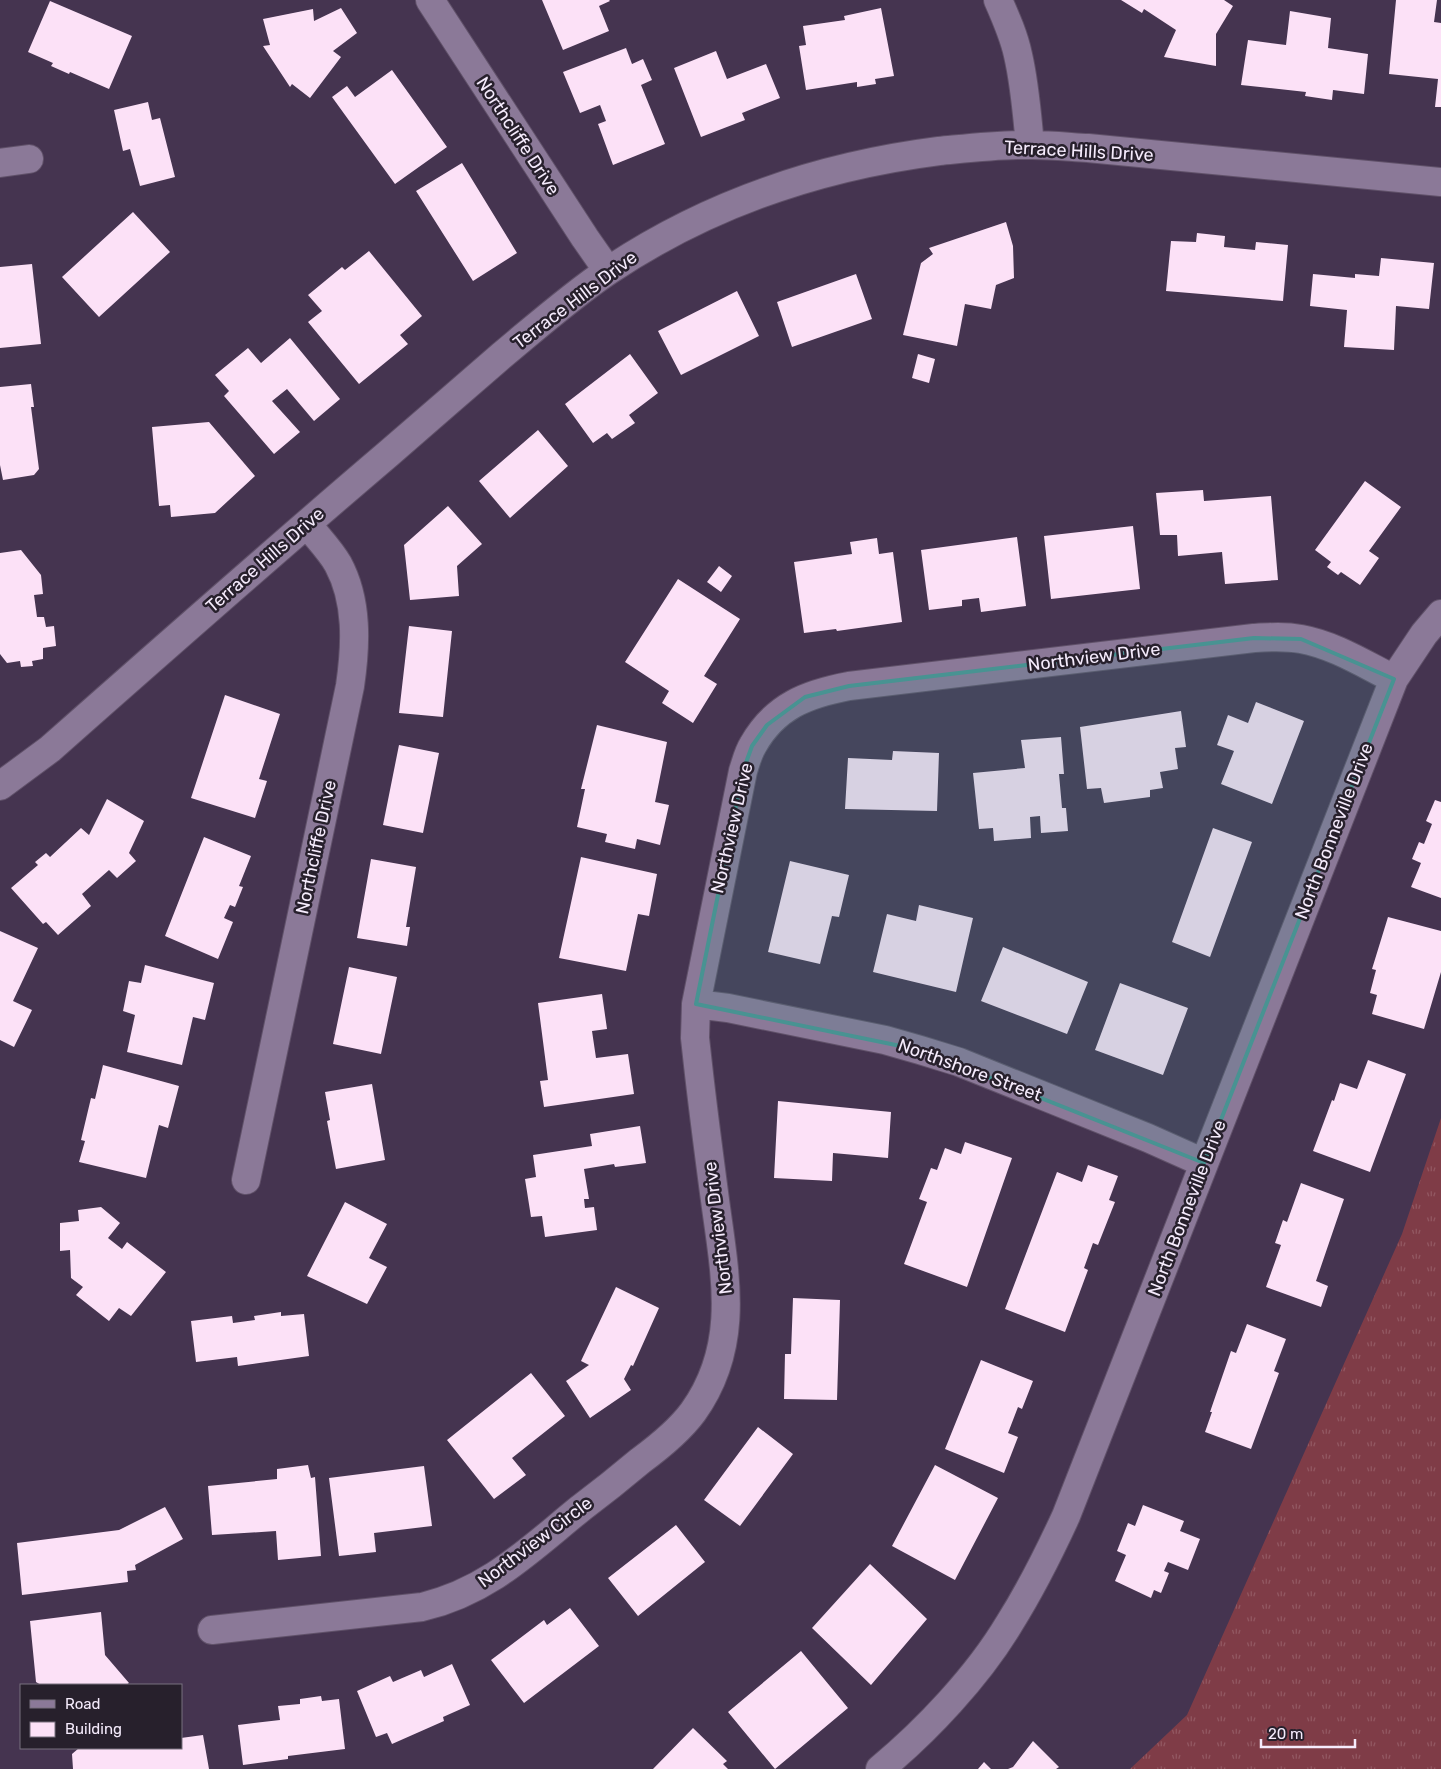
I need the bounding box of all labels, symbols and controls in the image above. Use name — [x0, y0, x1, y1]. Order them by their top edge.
street label: Northcliffe Drive — [472, 73, 564, 199]
street label: Terrace Hills Drive — [1004, 136, 1154, 166]
street label: Terrace Hills Drive — [509, 246, 641, 354]
street label: Terrace Hills Drive — [201, 503, 329, 617]
street label: Northview Drive — [1026, 638, 1162, 676]
street label: North Bonneville Drive — [1290, 740, 1378, 922]
street label: Northview Drive — [706, 761, 758, 895]
street label: Northcliffe Drive — [291, 778, 341, 916]
street label: Northshore Street — [895, 1034, 1045, 1106]
street label: North Bonneville Drive — [1143, 1117, 1231, 1299]
street label: Northview Drive — [699, 1160, 737, 1296]
street label: Northview Circle — [474, 1492, 596, 1592]
legend — [20, 1684, 182, 1749]
text: Road — [65, 1695, 101, 1713]
scale bar — [1261, 1716, 1355, 1748]
text: Building — [65, 1720, 122, 1738]
text: 20 m — [1268, 1725, 1303, 1743]

